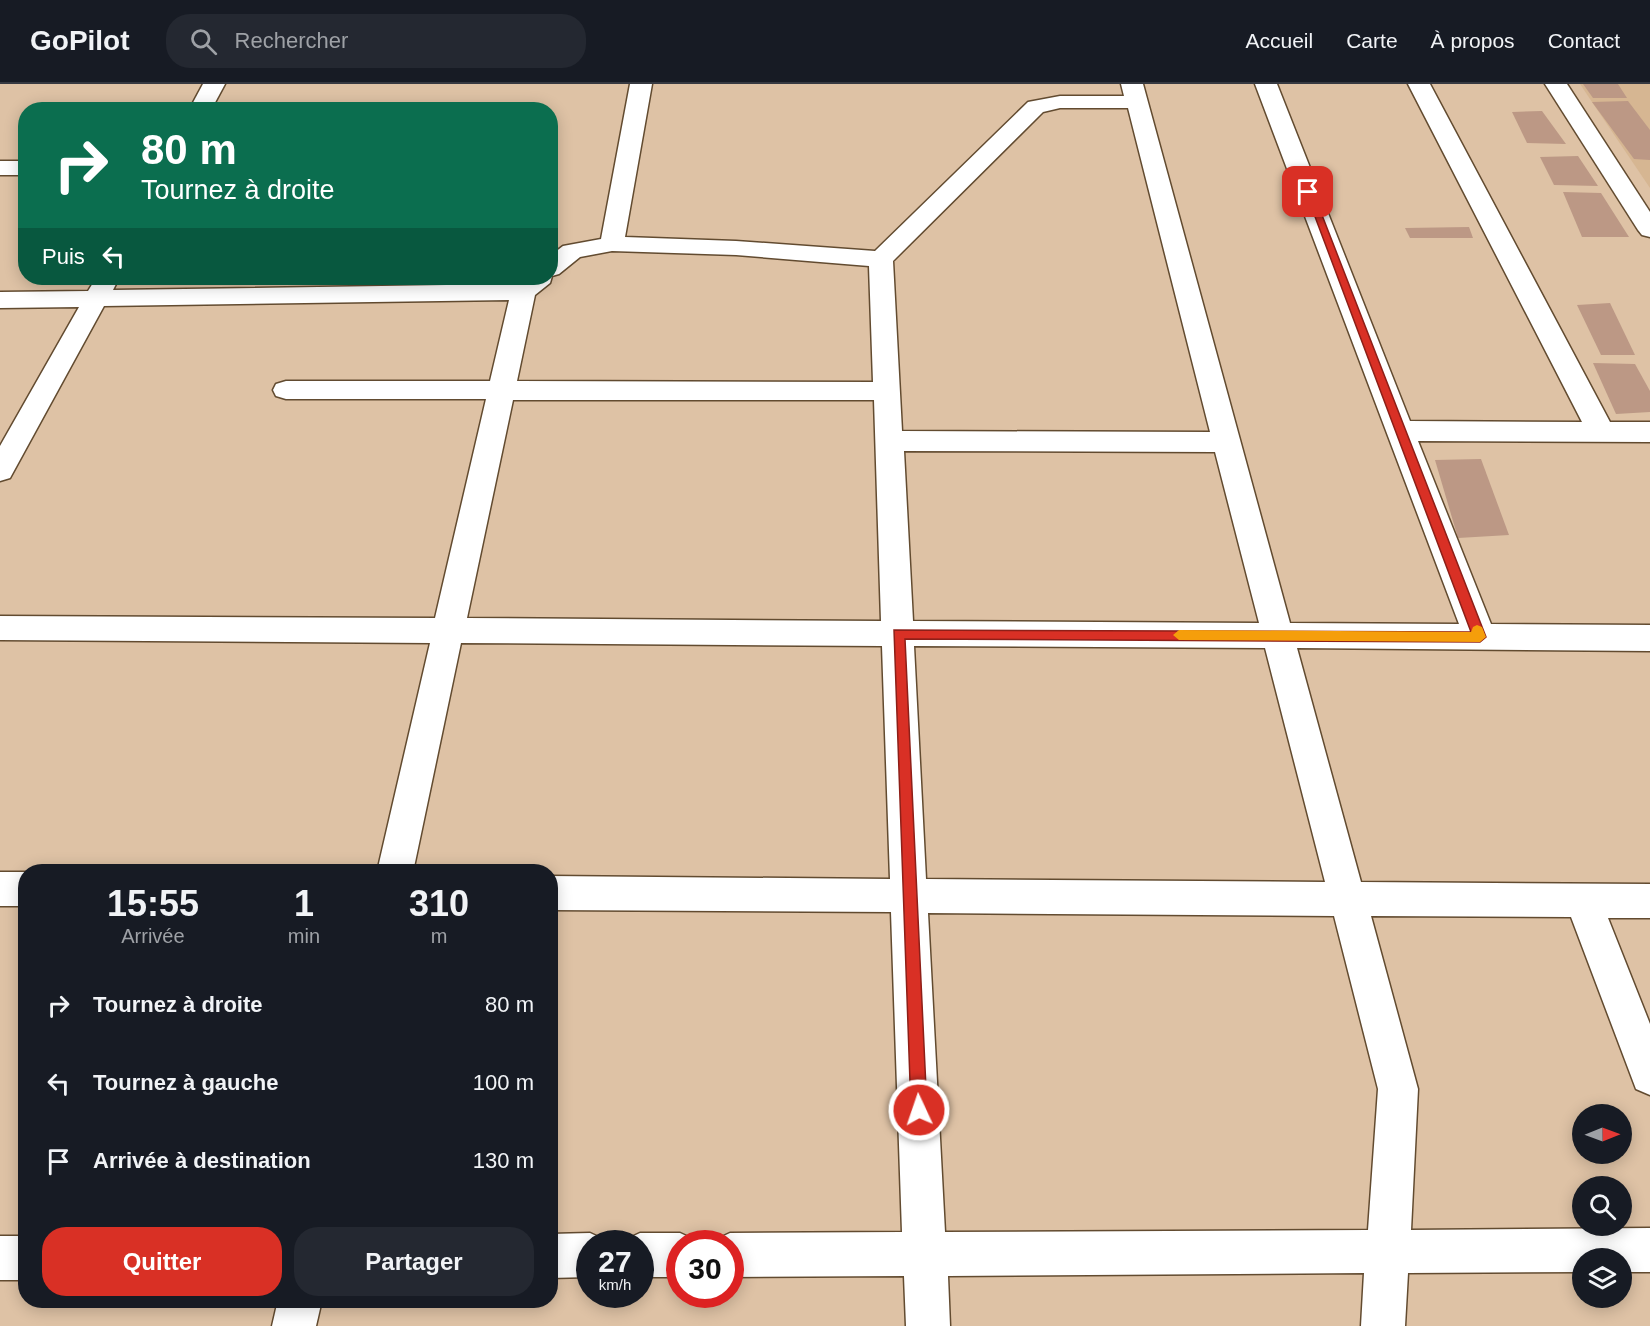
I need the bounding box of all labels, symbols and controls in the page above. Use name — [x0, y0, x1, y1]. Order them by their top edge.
search box — [166, 14, 586, 68]
text: GoPilot — [30, 25, 130, 56]
icon: search — [187, 25, 220, 58]
text: Rechercher — [235, 28, 348, 53]
text: Accueil — [1246, 29, 1313, 52]
text: Carte — [1346, 29, 1398, 52]
text: À propos — [1431, 29, 1515, 52]
text: Contact — [1548, 29, 1620, 52]
icon: right — [42, 126, 120, 204]
text: 80 m — [141, 126, 237, 173]
pin — [1282, 166, 1333, 217]
text: Tournez à droite — [141, 175, 335, 205]
icon: arrive — [1291, 175, 1324, 208]
icon: left — [97, 240, 130, 273]
text: Puis — [42, 244, 85, 269]
text: 15:55 — [107, 883, 199, 924]
text: 1 — [294, 883, 314, 924]
text: 310 — [409, 883, 469, 924]
text: Arrivée — [121, 925, 185, 947]
text: min — [288, 925, 320, 947]
text: m — [431, 925, 447, 947]
icon: right — [42, 989, 75, 1022]
text: Tournez à droite — [93, 992, 263, 1017]
text: 80 m — [485, 992, 534, 1017]
icon: left — [42, 1067, 75, 1100]
text: Tournez à gauche — [93, 1070, 278, 1095]
text: 100 m — [473, 1070, 534, 1095]
position arrow — [887, 1078, 951, 1142]
north arrow — [1572, 1104, 1632, 1164]
map controls — [1572, 1104, 1632, 1308]
icon: arrive — [42, 1145, 75, 1178]
text: Arrivée à destination — [93, 1148, 311, 1173]
text: 130 m — [473, 1148, 534, 1173]
button: search — [1572, 1176, 1632, 1236]
button: Quitter — [42, 1227, 282, 1296]
button: Partager — [294, 1227, 534, 1296]
speed limit sign: 30 — [666, 1230, 744, 1308]
text: 27 — [598, 1245, 632, 1278]
button: layers — [1572, 1248, 1632, 1308]
text: km/h — [599, 1276, 631, 1293]

